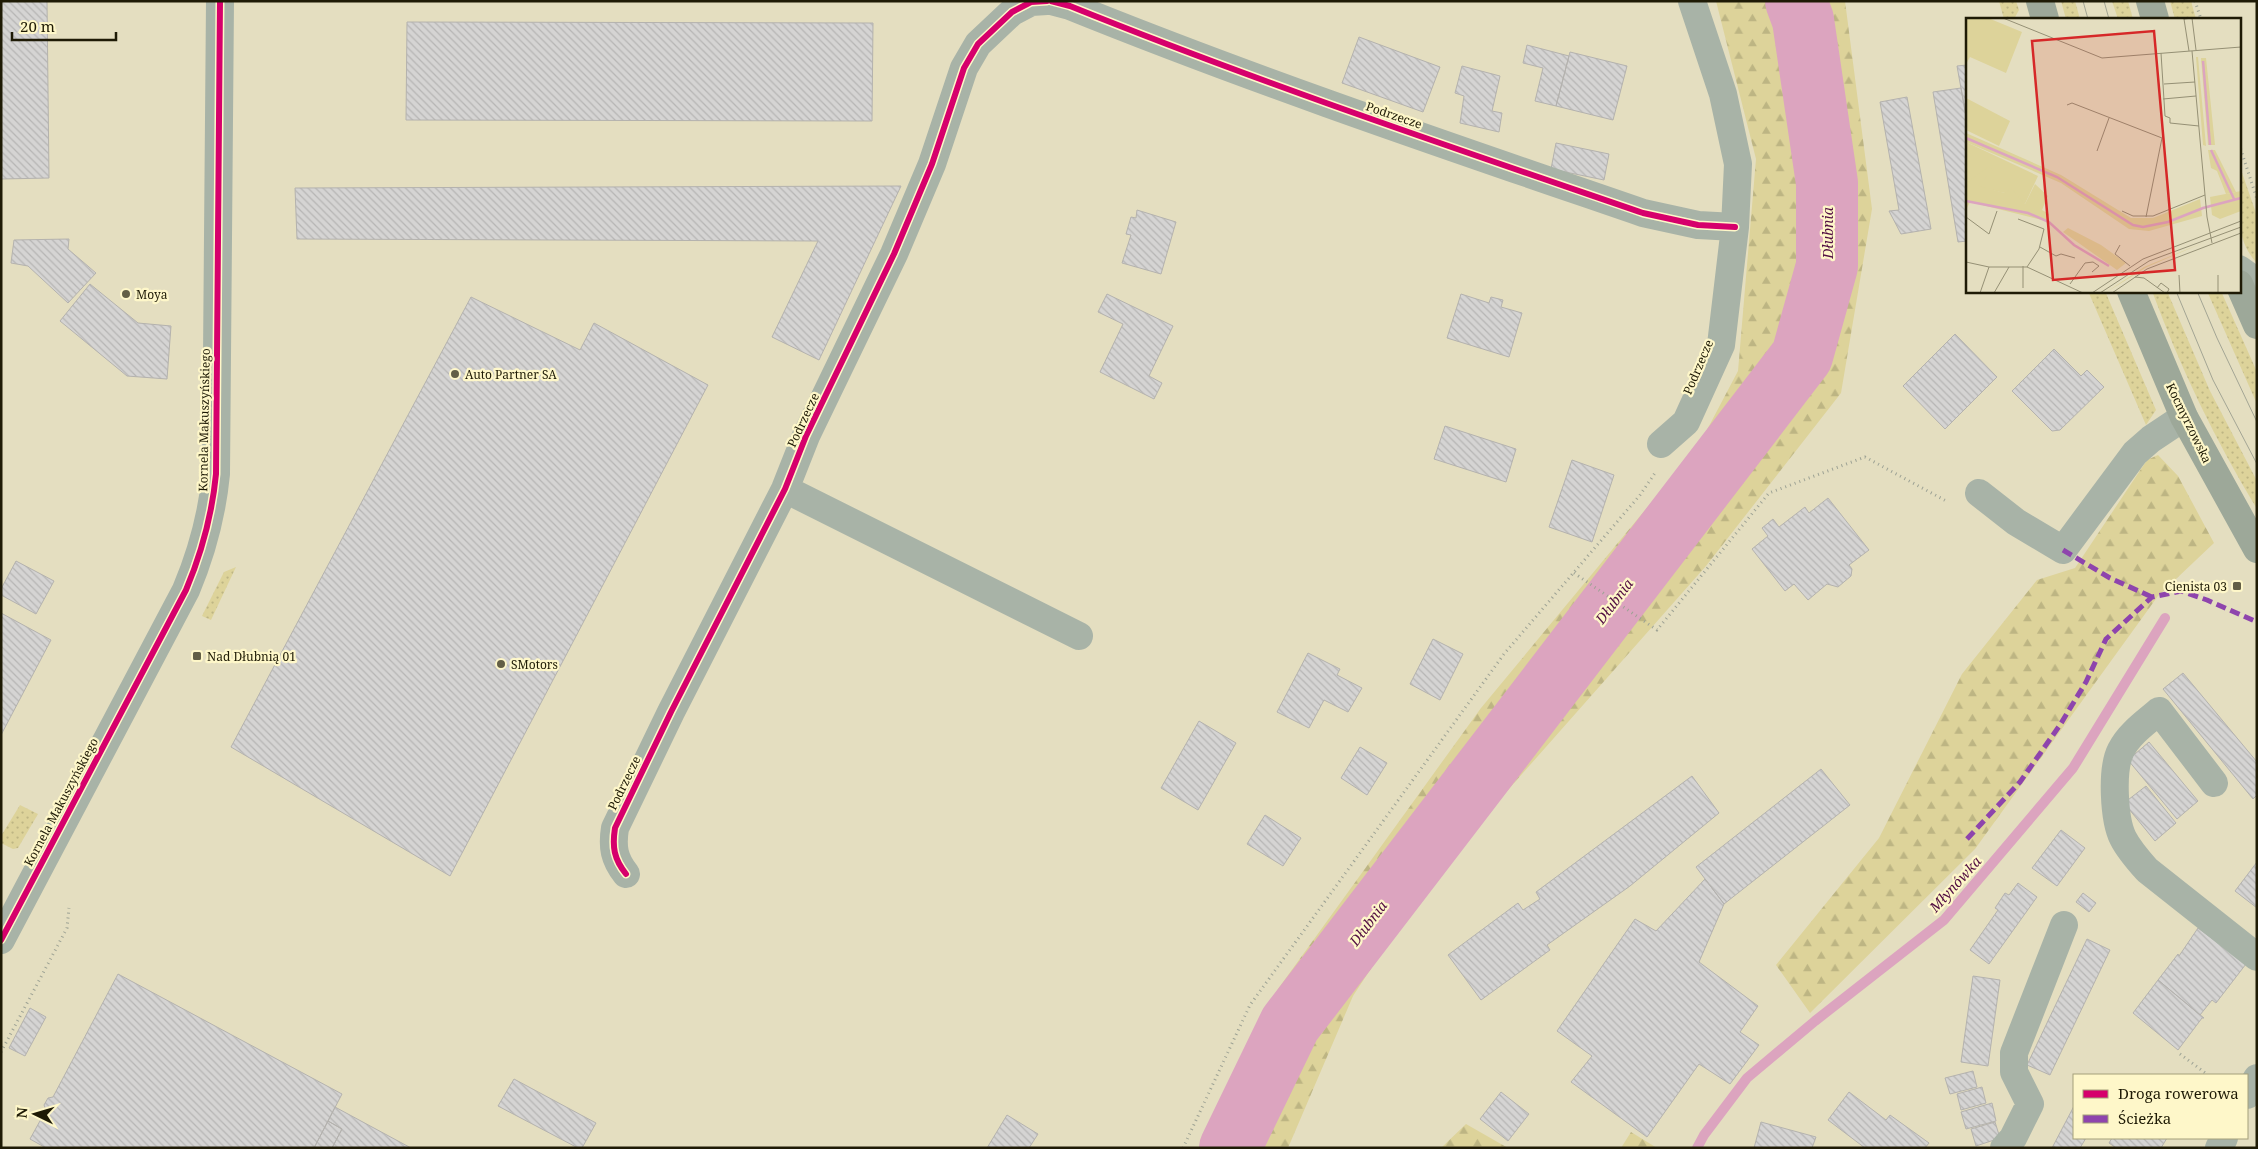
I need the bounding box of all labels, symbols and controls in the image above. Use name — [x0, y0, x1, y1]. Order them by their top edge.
scale bar — [12, 10, 116, 42]
text: 20 m — [20, 16, 55, 36]
inset map — [1966, 18, 2240, 292]
street label: Podrzecze — [1364, 97, 1424, 133]
water label: Dłubnia — [1818, 206, 1837, 260]
place label: Moya — [136, 286, 168, 303]
marker: Moya — [120, 288, 132, 300]
street label: Podrzecze — [1679, 337, 1717, 397]
street label: Kornela Makuszyńskiego — [194, 348, 214, 492]
place label: Auto Partner SA — [465, 366, 557, 383]
marker: Auto Partner SA — [449, 368, 461, 380]
street label: Kocmyrzowska — [2162, 380, 2216, 466]
street label: Podrzecze — [783, 390, 823, 450]
water label: Dłubnia — [1590, 574, 1638, 628]
place label: Cienista 03 — [2165, 578, 2227, 595]
marker: Cienista 03 — [2231, 580, 2243, 592]
place label: Nad Dłubnią 01 — [207, 648, 296, 665]
marker: Nad Dłubnią 01 — [191, 650, 203, 662]
place label: SMotors — [511, 656, 558, 673]
marker: SMotors — [495, 658, 507, 670]
street label: Kornela Makuszyńskiego — [20, 735, 102, 869]
street label: Podrzecze — [604, 753, 644, 813]
water label: Młynówka — [1924, 851, 1986, 917]
water label: Dłubnia — [1344, 896, 1392, 950]
legend — [2073, 1074, 2248, 1139]
text: Droga rowerowa — [2118, 1083, 2239, 1103]
north arrow — [10, 1089, 60, 1139]
text: N — [12, 1106, 31, 1119]
text: Ścieżka — [2118, 1108, 2171, 1128]

